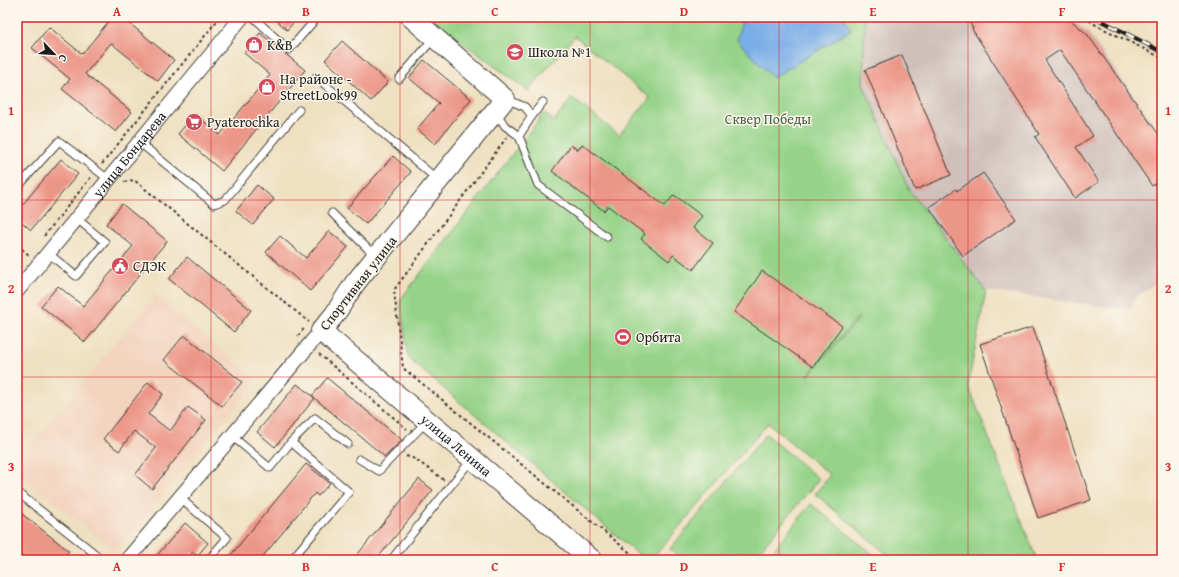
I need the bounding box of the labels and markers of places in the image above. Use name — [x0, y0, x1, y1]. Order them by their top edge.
shop icon: K&B — [244, 35, 264, 55]
place label: K&B — [267, 35, 293, 55]
school or university icon: Школа №1 — [505, 42, 525, 62]
place label: Школа №1 — [528, 42, 592, 62]
place label: На районе - StreetLook99 — [280, 69, 357, 105]
shop icon: На районе - StreetLook99 — [257, 77, 277, 97]
supermarket icon: Pyaterochka — [184, 112, 204, 132]
place label: Pyaterochka — [207, 112, 280, 132]
public building icon: СДЭК — [110, 256, 130, 276]
place label: СДЭК — [133, 256, 167, 276]
sports icon: Орбита — [613, 327, 633, 347]
place label: Орбита — [636, 327, 681, 347]

